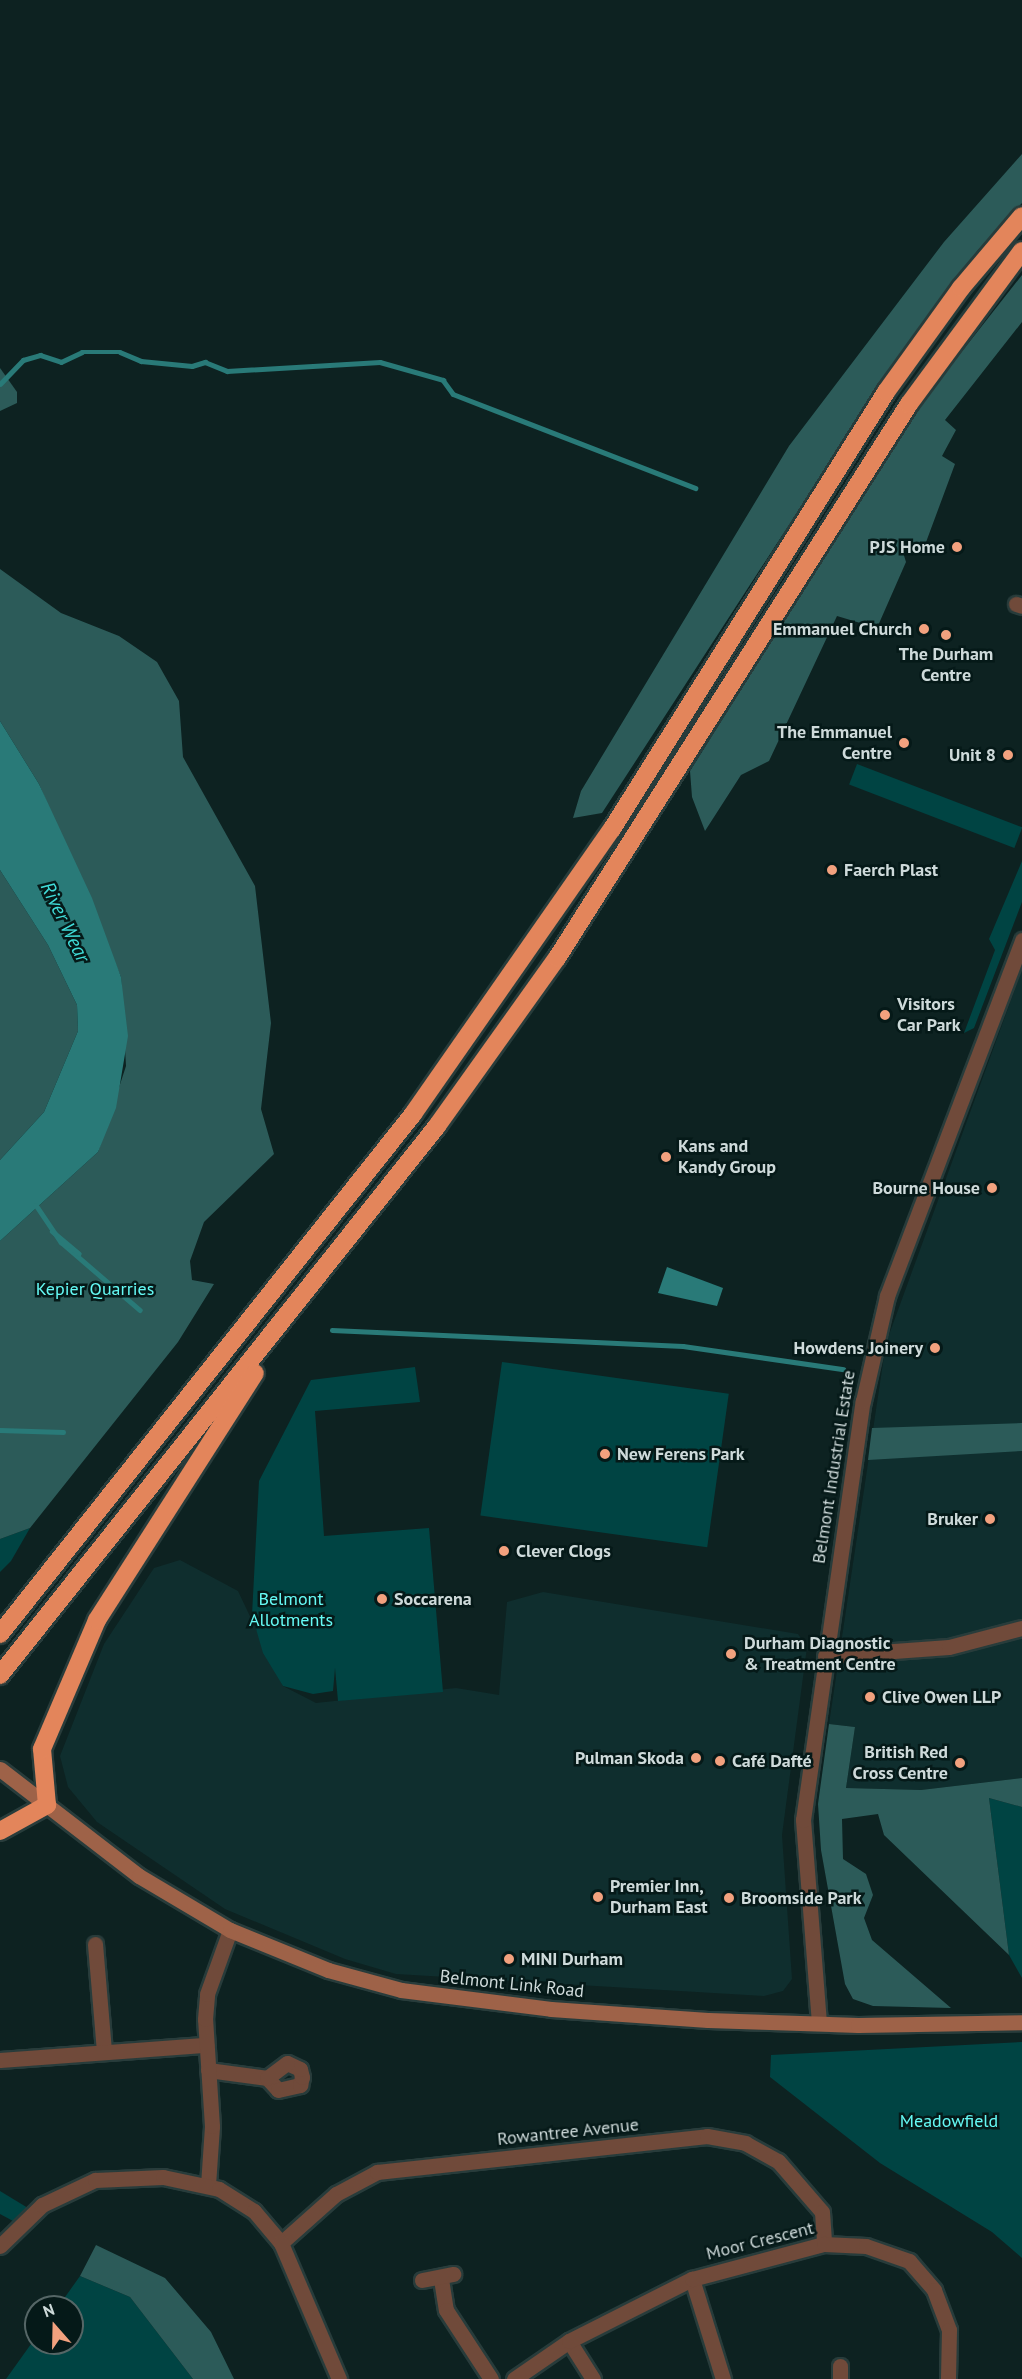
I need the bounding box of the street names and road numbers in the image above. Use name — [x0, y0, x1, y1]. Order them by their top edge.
street label: Belmont Industrial Estate — [808, 1369, 860, 1565]
street label: Belmont Link Road — [439, 1966, 585, 2002]
street label: Rowantree Avenue — [496, 2114, 640, 2150]
street label: Moor Crescent — [704, 2217, 816, 2265]

